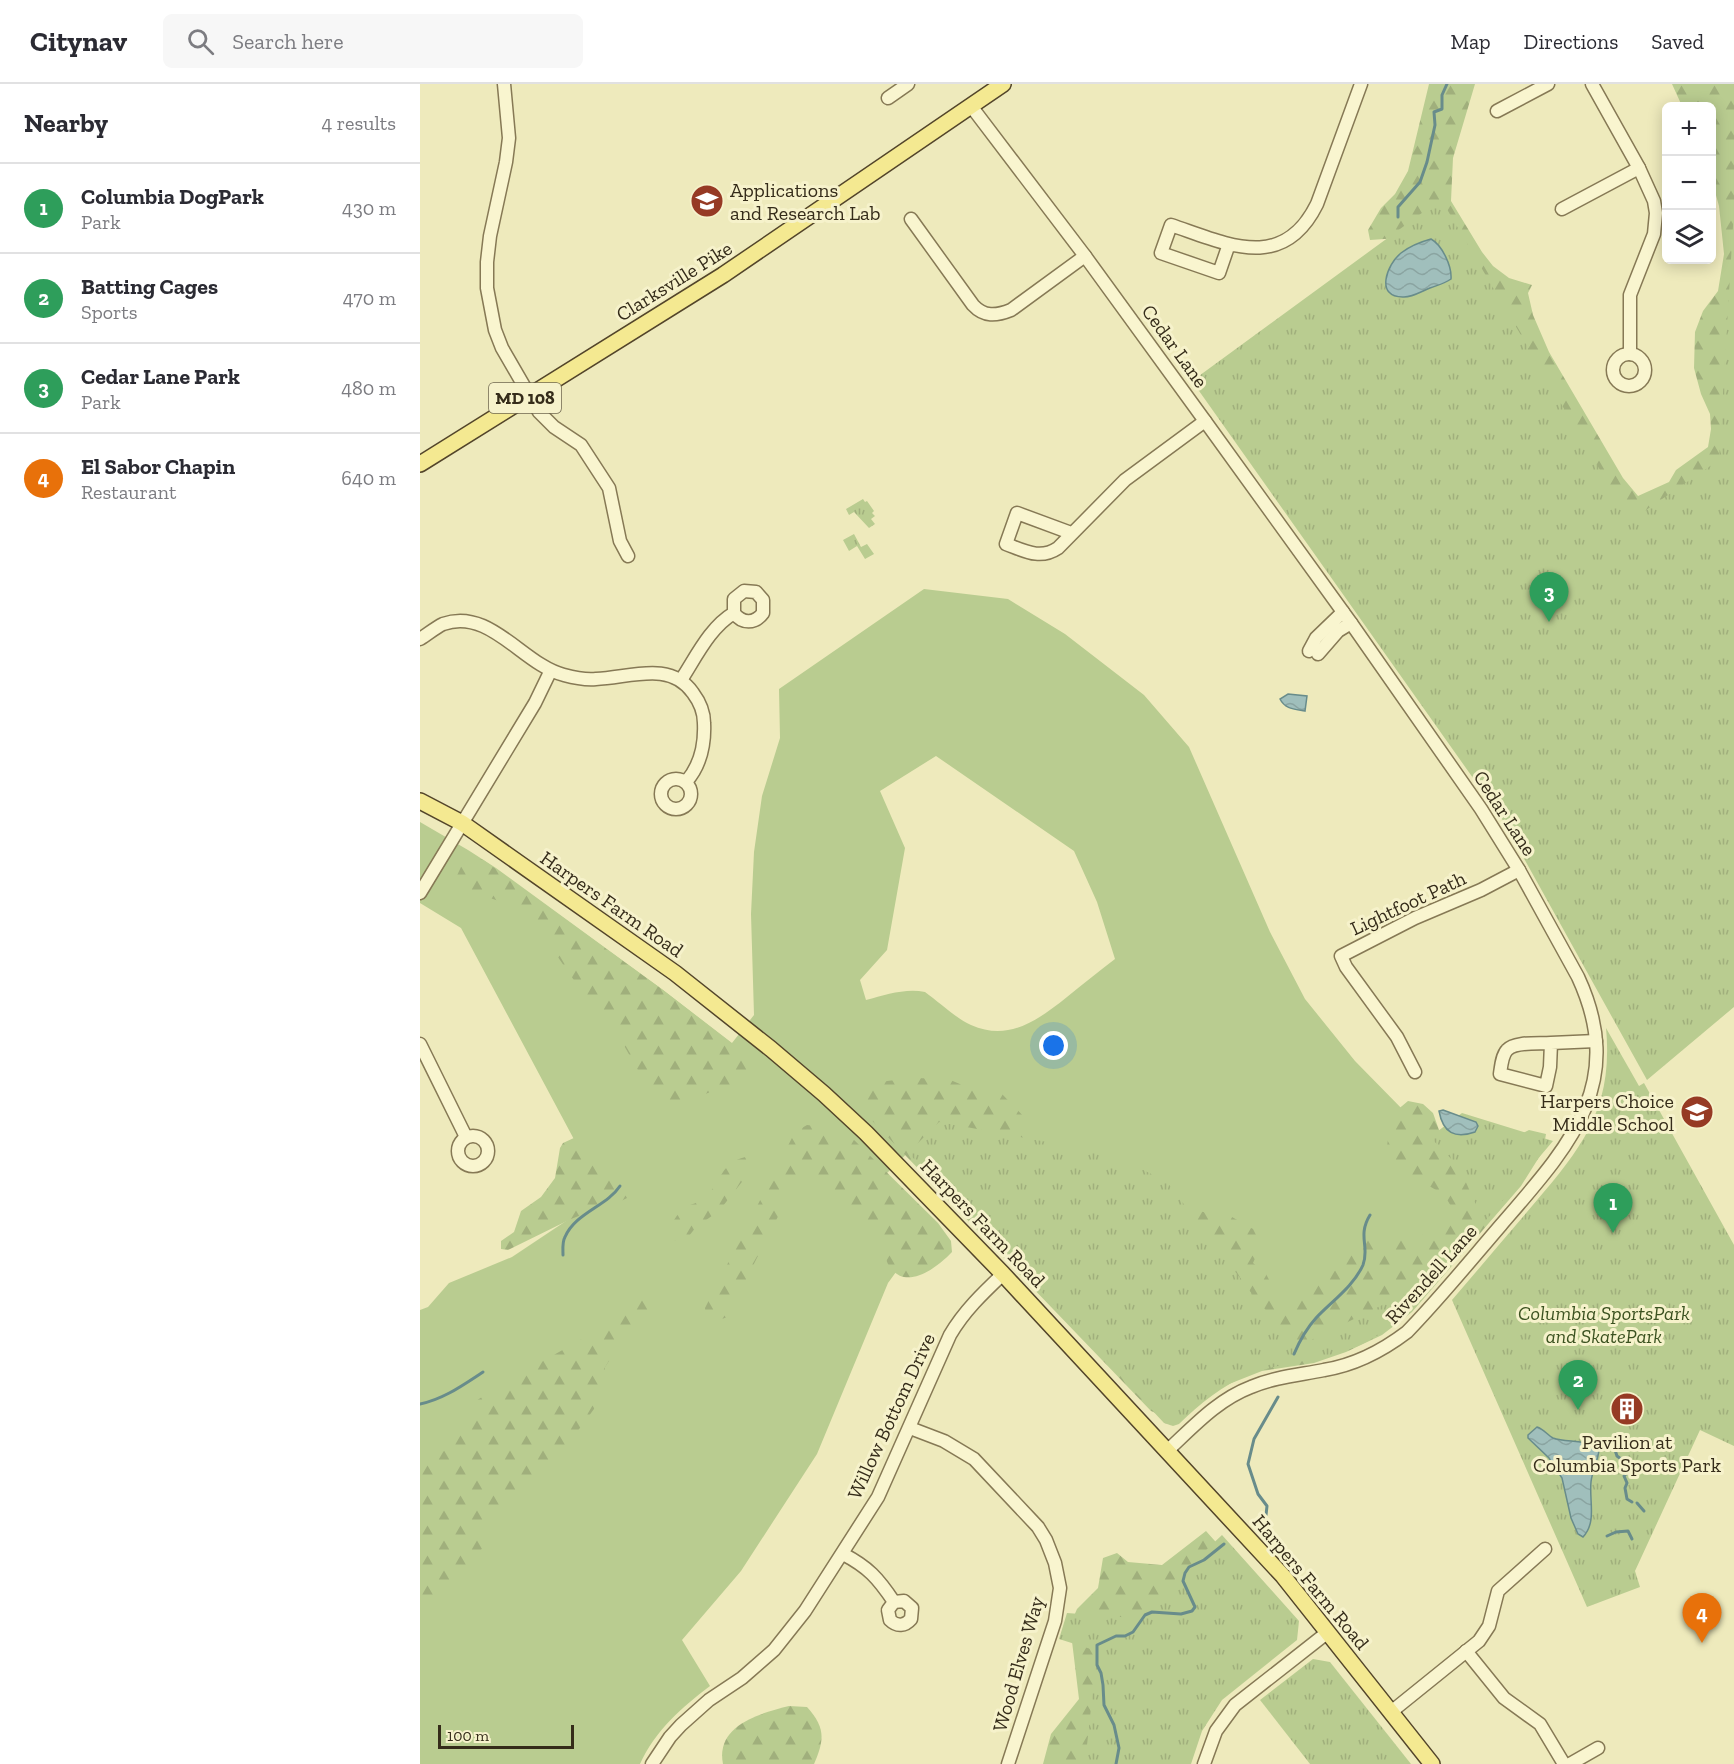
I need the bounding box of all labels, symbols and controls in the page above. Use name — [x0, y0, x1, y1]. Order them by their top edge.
search box — [163, 14, 583, 68]
text: Citynav — [30, 25, 127, 58]
icon: search — [184, 25, 217, 58]
text: Search here — [232, 28, 344, 55]
text: Map — [1451, 29, 1491, 54]
text: Directions — [1524, 29, 1618, 54]
text: Saved — [1651, 29, 1704, 54]
map controls — [1662, 102, 1716, 264]
button: + — [1662, 102, 1716, 156]
text: Nearby — [24, 107, 108, 139]
text: 4 results — [321, 111, 396, 135]
button: − — [1662, 156, 1716, 210]
place label: Applications and Research Lab — [730, 178, 880, 225]
text: Columbia DogPark — [81, 183, 264, 210]
school or university icon: Applications and Research Lab — [689, 183, 725, 219]
text: 1 — [39, 196, 48, 220]
text: 430 m — [342, 196, 396, 220]
text: Park — [81, 210, 121, 234]
button: layers — [1662, 210, 1716, 264]
street label: Clarksville Pike — [612, 236, 736, 326]
text: Batting Cages — [81, 273, 218, 300]
text: 2 — [38, 286, 49, 310]
text: 470 m — [343, 286, 396, 310]
text: Sports — [81, 300, 138, 324]
street label: Cedar Lane — [1137, 300, 1213, 392]
text: Cedar Lane Park — [81, 363, 240, 390]
text: 3 — [38, 376, 49, 400]
text: 480 m — [341, 376, 396, 400]
road number: MD 108 — [489, 383, 561, 413]
text: Park — [81, 390, 121, 414]
text: El Sabor Chapin — [81, 453, 235, 480]
text: 4 — [38, 466, 49, 490]
text: 640 m — [341, 466, 396, 490]
text: Restaurant — [81, 480, 177, 504]
pin: 3 — [1530, 572, 1568, 622]
street label: Cedar Lane — [1469, 766, 1541, 860]
street label: Harpers Farm Road — [536, 846, 688, 962]
street label: Lightfoot Path — [1347, 865, 1470, 940]
your location — [1039, 1031, 1068, 1060]
place label: Harpers Choice Middle School — [1540, 1089, 1674, 1136]
school or university icon: Harpers Choice Middle School — [1679, 1094, 1715, 1130]
street label: Harpers Farm Road — [916, 1154, 1050, 1292]
pin: 1 — [1594, 1184, 1632, 1233]
street label: Rivendell Lane — [1380, 1219, 1482, 1329]
park label: Columbia SportsPark and SkatePark — [1518, 1301, 1690, 1348]
street label: Willow Bottom Drive — [842, 1329, 940, 1503]
pin: 2 — [1558, 1360, 1598, 1410]
building icon: Pavilion at Columbia Sports Park — [1609, 1391, 1645, 1427]
place label: Pavilion at Columbia Sports Park — [1533, 1430, 1722, 1477]
street label: Harpers Farm Road — [1248, 1510, 1374, 1654]
street label: Wood Elves Way — [987, 1593, 1049, 1734]
pin: 4 — [1682, 1594, 1722, 1643]
scale bar — [438, 1722, 574, 1750]
text: 100 m — [447, 1726, 489, 1745]

